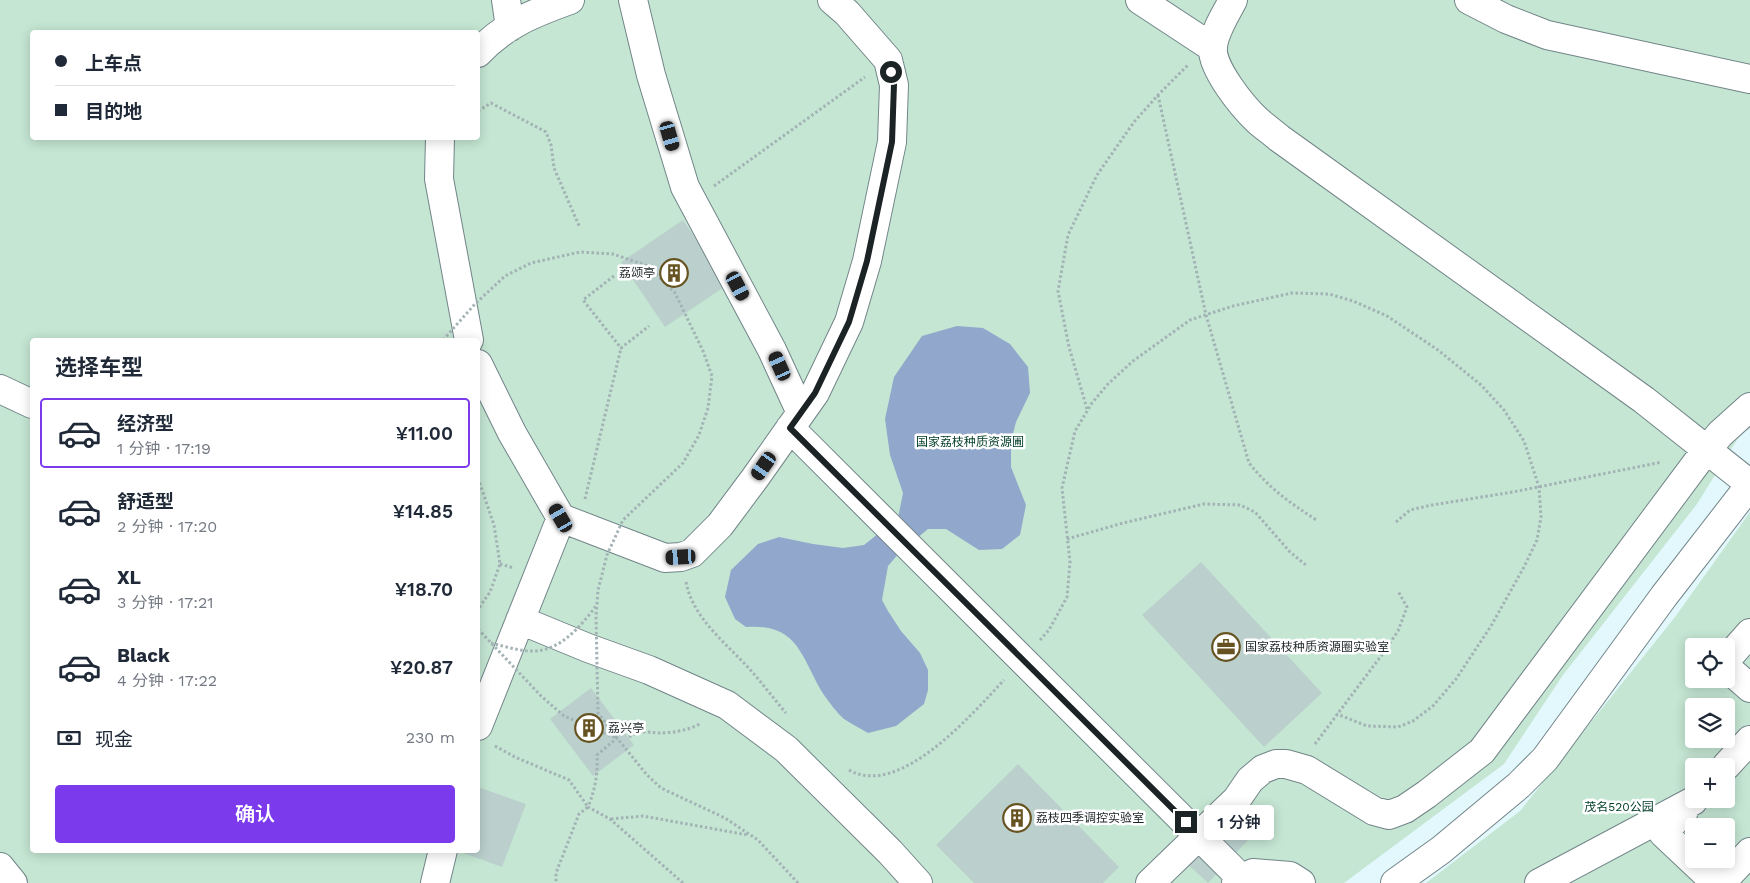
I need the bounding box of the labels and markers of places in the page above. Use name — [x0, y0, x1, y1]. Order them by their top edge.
building icon: 荔颂亭 — [659, 258, 689, 288]
place label: 荔颂亭 — [619, 266, 655, 280]
office icon: 国家荔枝种质资源圈实验室 — [1211, 632, 1241, 662]
place label: 国家荔枝种质资源圈实验室 — [1245, 640, 1389, 654]
building icon: 荔兴亭 — [574, 713, 604, 743]
place label: 荔兴亭 — [608, 721, 644, 735]
building icon: 荔枝四季调控实验室 — [1002, 803, 1032, 833]
place label: 荔枝四季调控实验室 — [1036, 811, 1144, 825]

